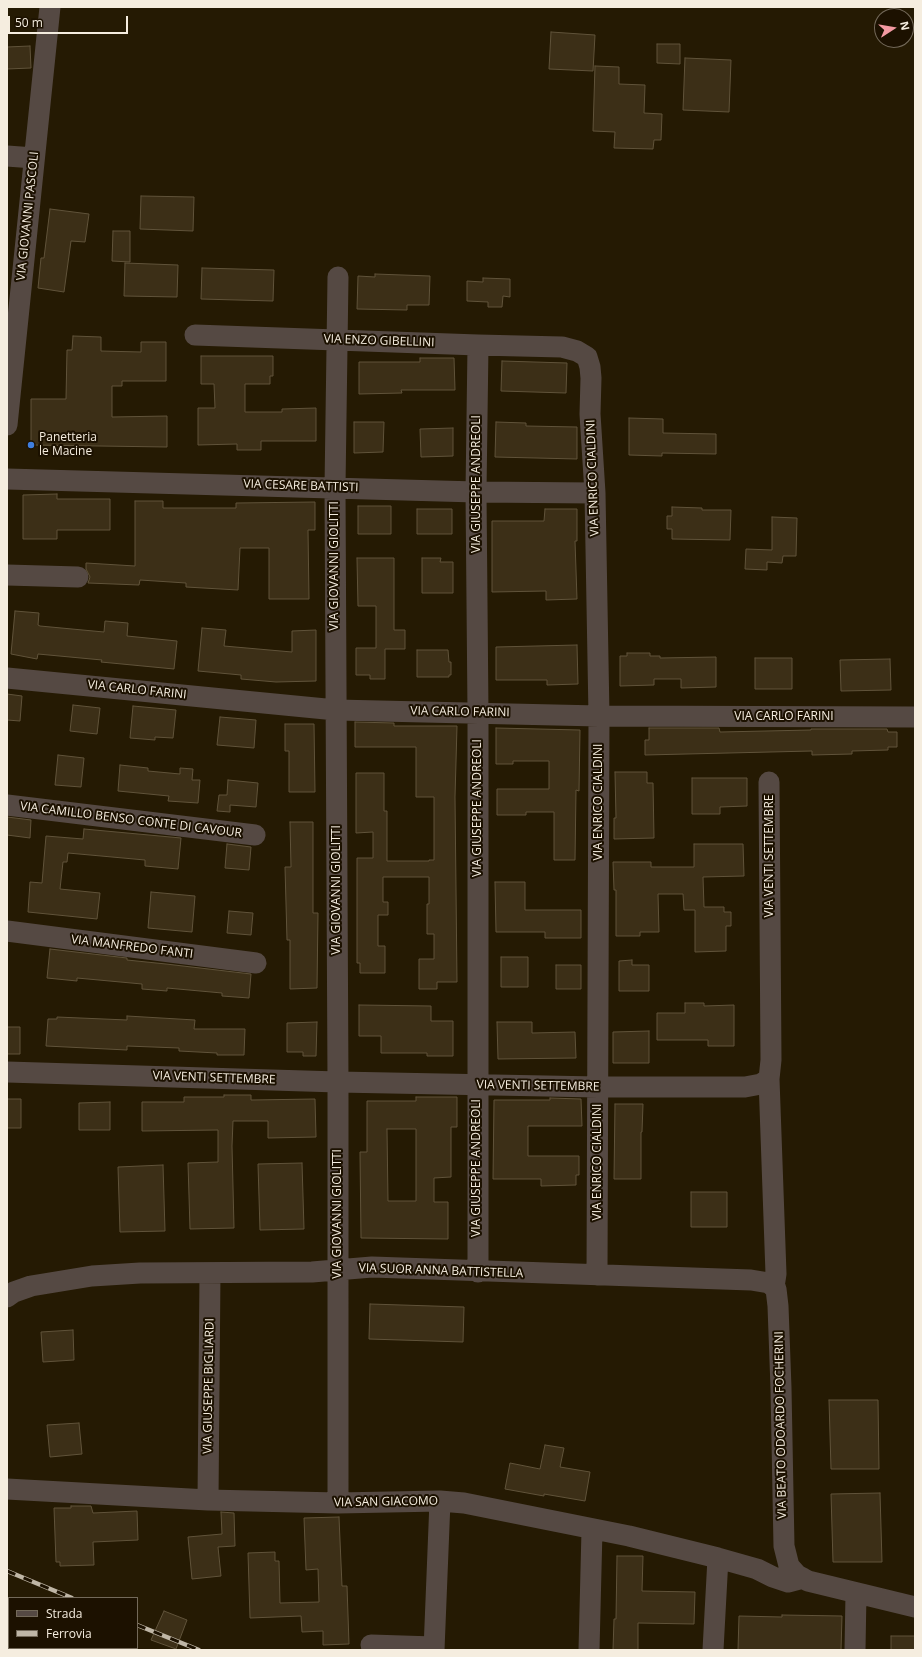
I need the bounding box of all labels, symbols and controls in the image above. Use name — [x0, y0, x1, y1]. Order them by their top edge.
scale bar — [10, 8, 130, 34]
north arrow — [874, 8, 914, 48]
text: 50 m — [15, 14, 43, 31]
text: N — [897, 20, 914, 32]
street label: VIA GIOVANNI PASCOLI — [14, 151, 42, 281]
street label: VIA ENZO GIBELLINI — [323, 332, 435, 350]
street label: VIA GIUSEPPE ANDREOLI — [470, 415, 484, 553]
street label: VIA ENRICO CIALDINI — [584, 419, 602, 537]
place label: Panetteria le Macine — [39, 431, 97, 459]
marker: Panetteria le Macine — [26, 440, 36, 450]
street label: VIA CESARE BATTISTI — [243, 477, 359, 495]
street label: VIA GIOVANNI GIOLITTI — [328, 501, 342, 631]
street label: VIA CARLO FARINI — [87, 678, 187, 702]
street label: VIA CARLO FARINI — [410, 704, 510, 720]
street label: VIA CARLO FARINI — [734, 710, 834, 724]
street label: VIA GIUSEPPE ANDREOLI — [471, 739, 485, 877]
street label: VIA ENRICO CIALDINI — [592, 744, 606, 860]
street label: VIA VENTI SETTEMBRE — [763, 795, 777, 917]
street label: VIA CAMILLO BENSO CONTE DI CAVOUR — [19, 799, 243, 841]
street label: VIA GIOVANNI GIOLITTI — [330, 825, 344, 955]
street label: VIA MANFREDO FANTI — [70, 932, 194, 962]
street label: VIA VENTI SETTEMBRE — [152, 1069, 276, 1087]
street label: VIA VENTI SETTEMBRE — [476, 1078, 600, 1094]
street label: VIA GIUSEPPE ANDREOLI — [470, 1099, 484, 1237]
street label: VIA ENRICO CIALDINI — [591, 1104, 605, 1220]
street label: VIA GIOVANNI GIOLITTI — [331, 1149, 345, 1279]
street label: VIA SUOR ANNA BATTISTELLA — [358, 1261, 524, 1281]
street label: VIA GIUSEPPE BIGLIARDI — [201, 1318, 217, 1454]
street label: VIA BEATO ODOARDO FOCHERINI — [772, 1331, 790, 1519]
street label: VIA SAN GIACOMO — [334, 1494, 438, 1510]
legend — [8, 1597, 138, 1649]
text: Strada — [46, 1605, 82, 1622]
text: Ferrovia — [46, 1625, 92, 1642]

